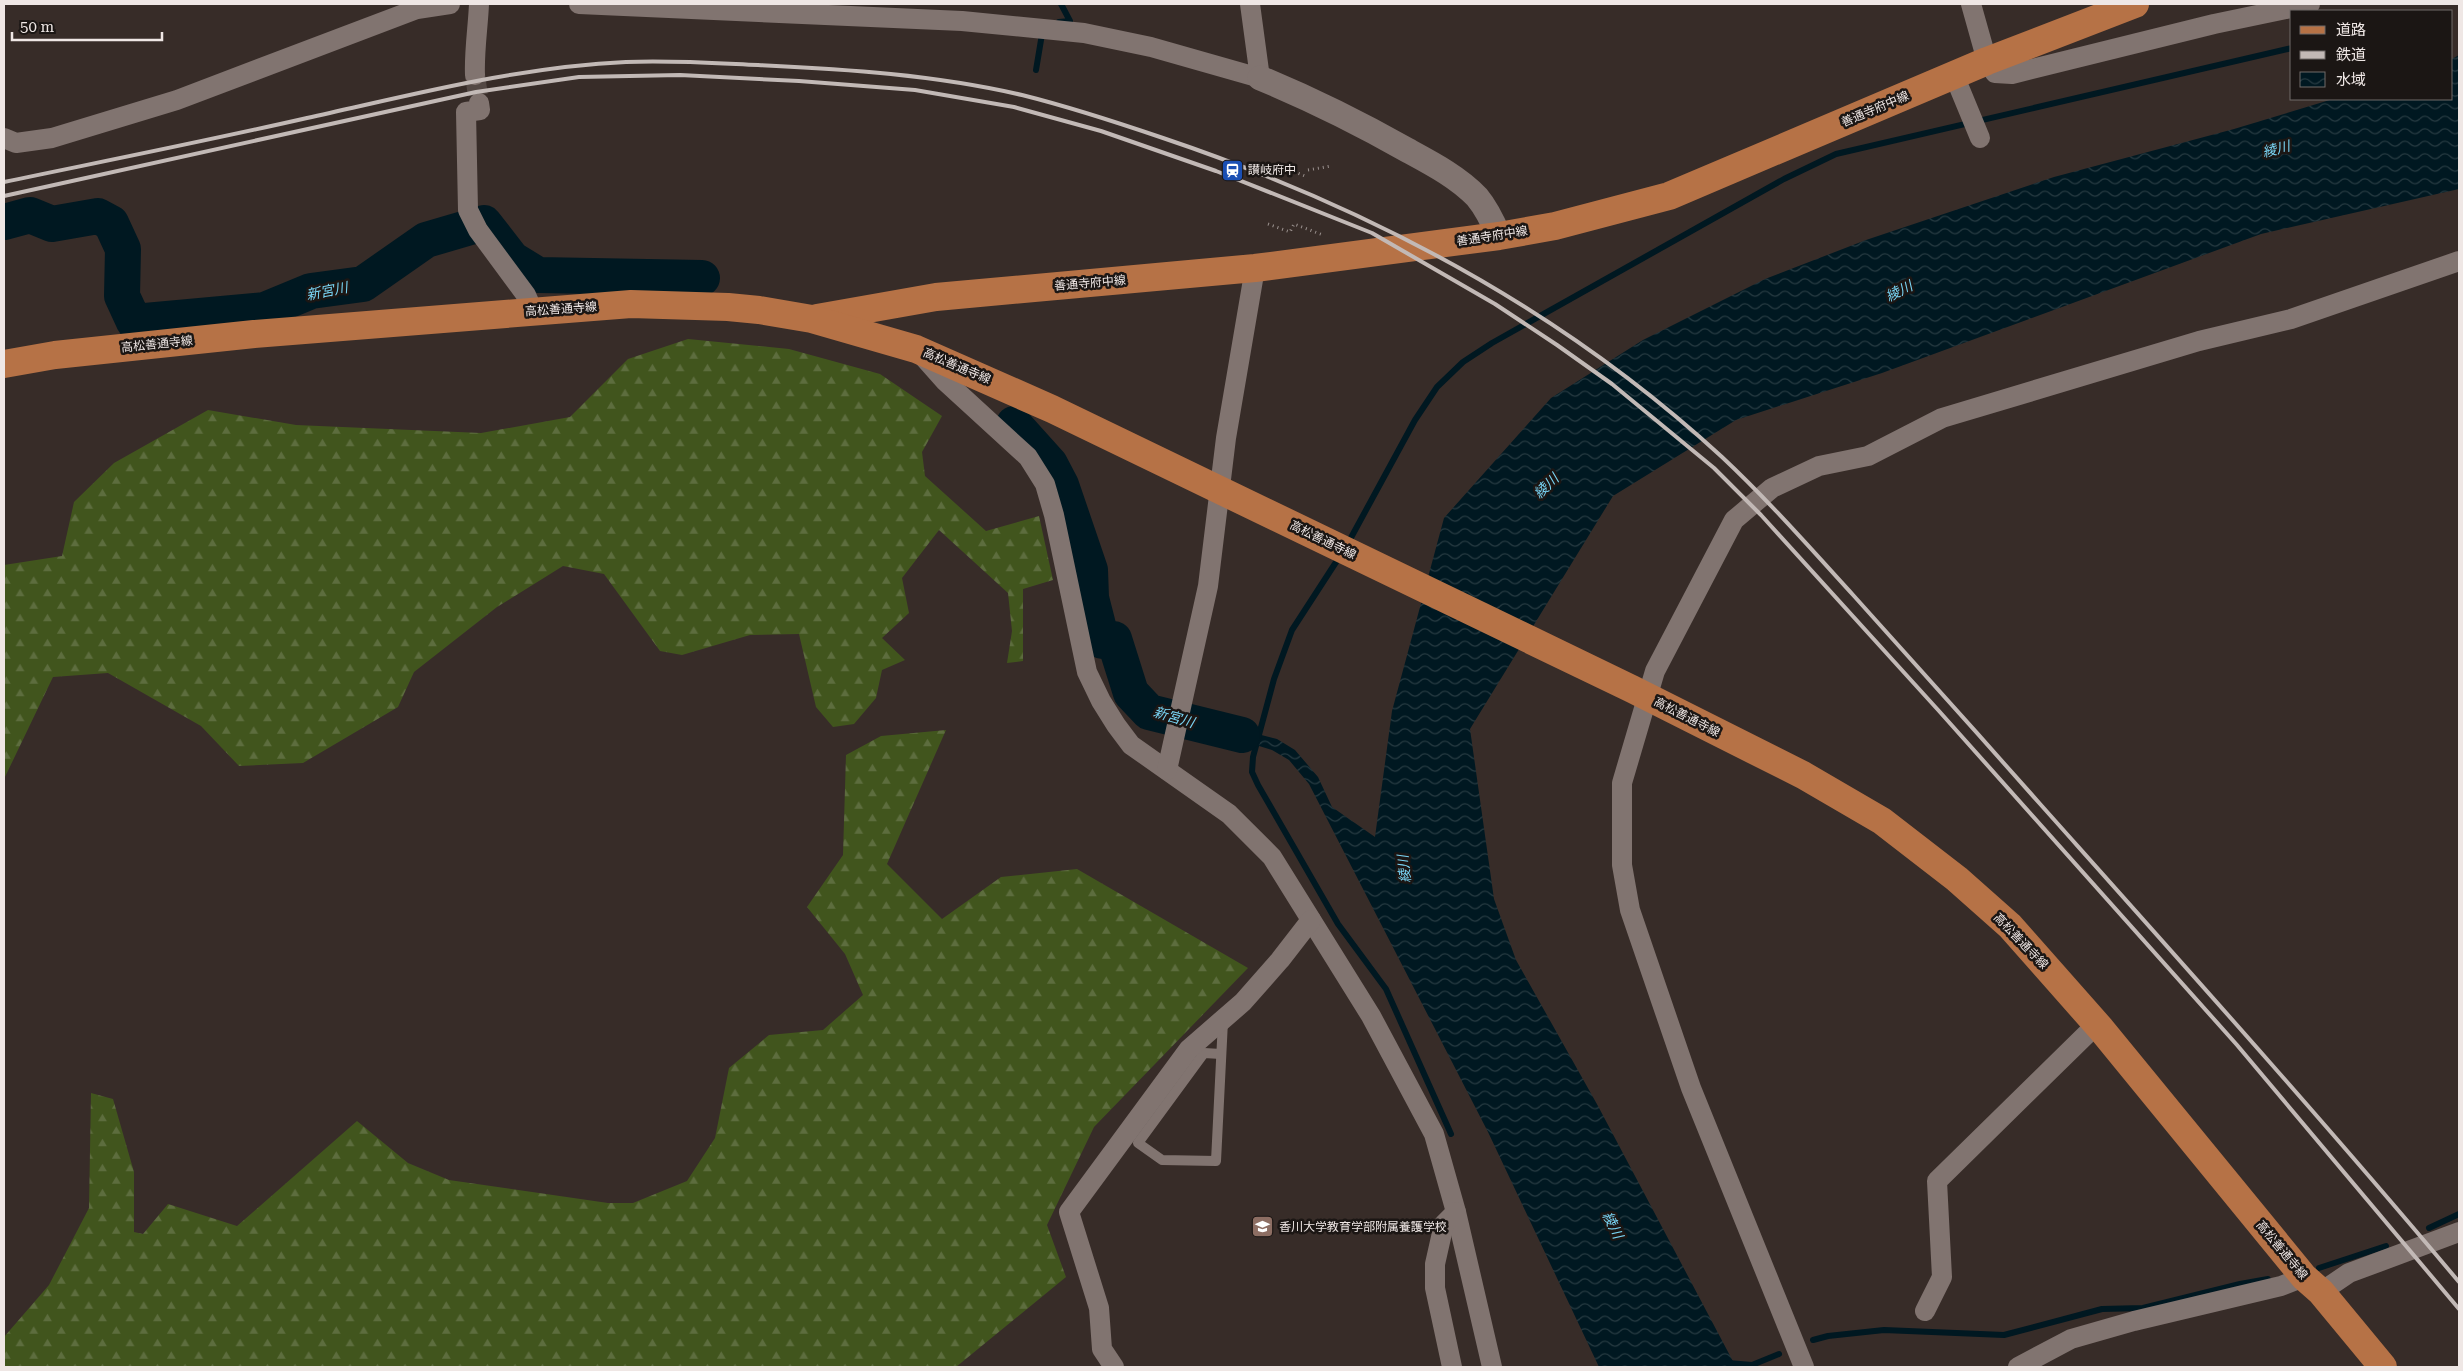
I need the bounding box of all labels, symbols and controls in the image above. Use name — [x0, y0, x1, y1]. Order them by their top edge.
scale bar — [12, 10, 162, 42]
legend — [2290, 10, 2453, 100]
text: 50 m — [20, 18, 55, 36]
text: 道路 — [2336, 21, 2366, 39]
text: 鉄道 — [2336, 46, 2366, 64]
text: 水域 — [2336, 71, 2366, 89]
street label: 善通寺府中線 — [1839, 88, 1911, 130]
water label: 綾川 — [2260, 137, 2293, 160]
station icon: 讃岐府中 — [1220, 158, 1244, 182]
place label: 讃岐府中 — [1248, 163, 1296, 177]
street label: 善通寺府中線 — [1455, 223, 1529, 249]
street label: 善通寺府中線 — [1054, 273, 1126, 293]
water label: 綾川 — [1883, 277, 1917, 304]
water label: 新宮川 — [305, 279, 351, 303]
street label: 高松善通寺線 — [525, 300, 597, 318]
street label: 高松善通寺線 — [120, 333, 194, 355]
street label: 高松善通寺線 — [921, 345, 993, 387]
water label: 綾川 — [1530, 469, 1563, 501]
street label: 高松善通寺線 — [1288, 518, 1358, 562]
street label: 高松善通寺線 — [1652, 694, 1722, 740]
water label: 新宮川 — [1152, 704, 1198, 731]
water label: 綾川 — [1394, 852, 1413, 884]
street label: 高松善通寺線 — [1991, 910, 2051, 972]
water label: 綾川 — [1600, 1209, 1627, 1243]
school or university icon: 香川大学教育学部附属養護学校 — [1251, 1215, 1275, 1239]
street label: 高松善通寺線 — [2253, 1218, 2311, 1282]
place label: 香川大学教育学部附属養護学校 — [1279, 1220, 1447, 1234]

